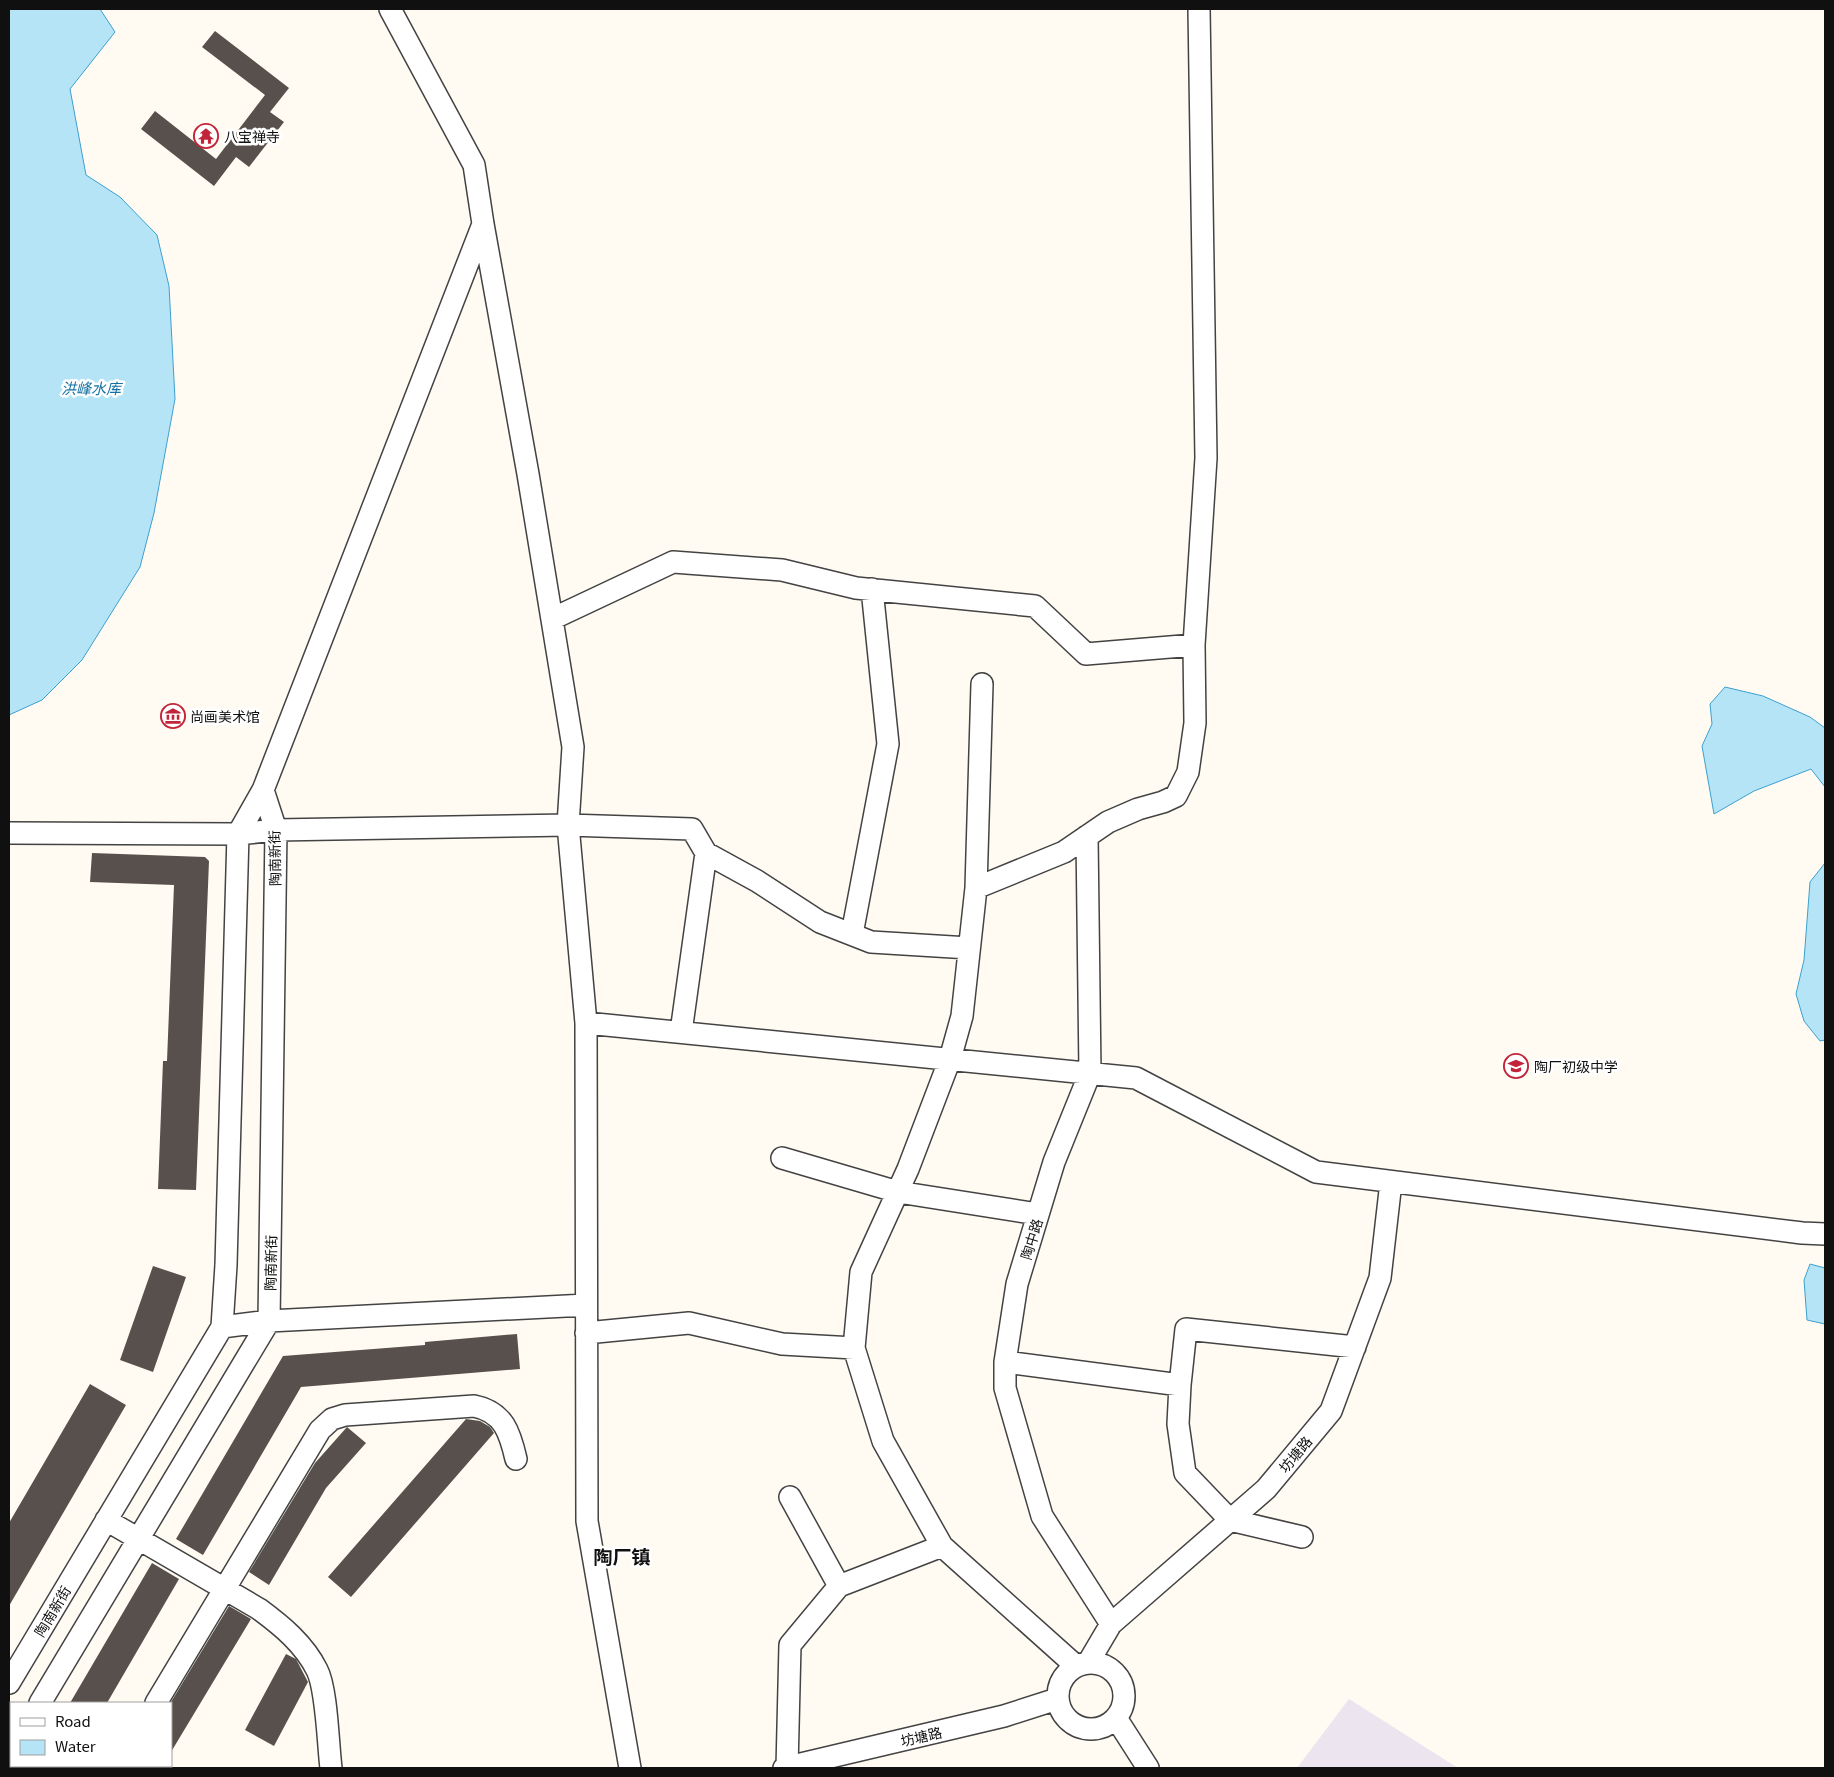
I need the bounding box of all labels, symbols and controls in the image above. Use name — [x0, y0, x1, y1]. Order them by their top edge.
temple icon: 八宝禅寺 — [193, 123, 219, 149]
place label: 八宝禅寺 — [224, 126, 280, 146]
water label: 洪峰水库 — [61, 377, 124, 398]
museum icon: 尚画美术馆 — [160, 703, 186, 729]
place label: 尚画美术馆 — [190, 706, 260, 726]
street label: 陶南新街 — [264, 830, 284, 886]
school or university icon: 陶厂初级中学 — [1503, 1053, 1529, 1079]
place label: 陶厂初级中学 — [1534, 1056, 1618, 1076]
street label: 陶中路 — [1015, 1216, 1047, 1262]
street label: 陶南新街 — [260, 1235, 280, 1291]
street label: 坊塘路 — [1274, 1431, 1316, 1477]
district label: 陶厂镇 — [593, 1542, 651, 1569]
street label: 陶南新街 — [29, 1582, 75, 1640]
legend — [10, 1702, 172, 1767]
text: Road — [55, 1710, 91, 1731]
street label: 坊塘路 — [898, 1722, 944, 1750]
text: Water — [55, 1735, 96, 1756]

